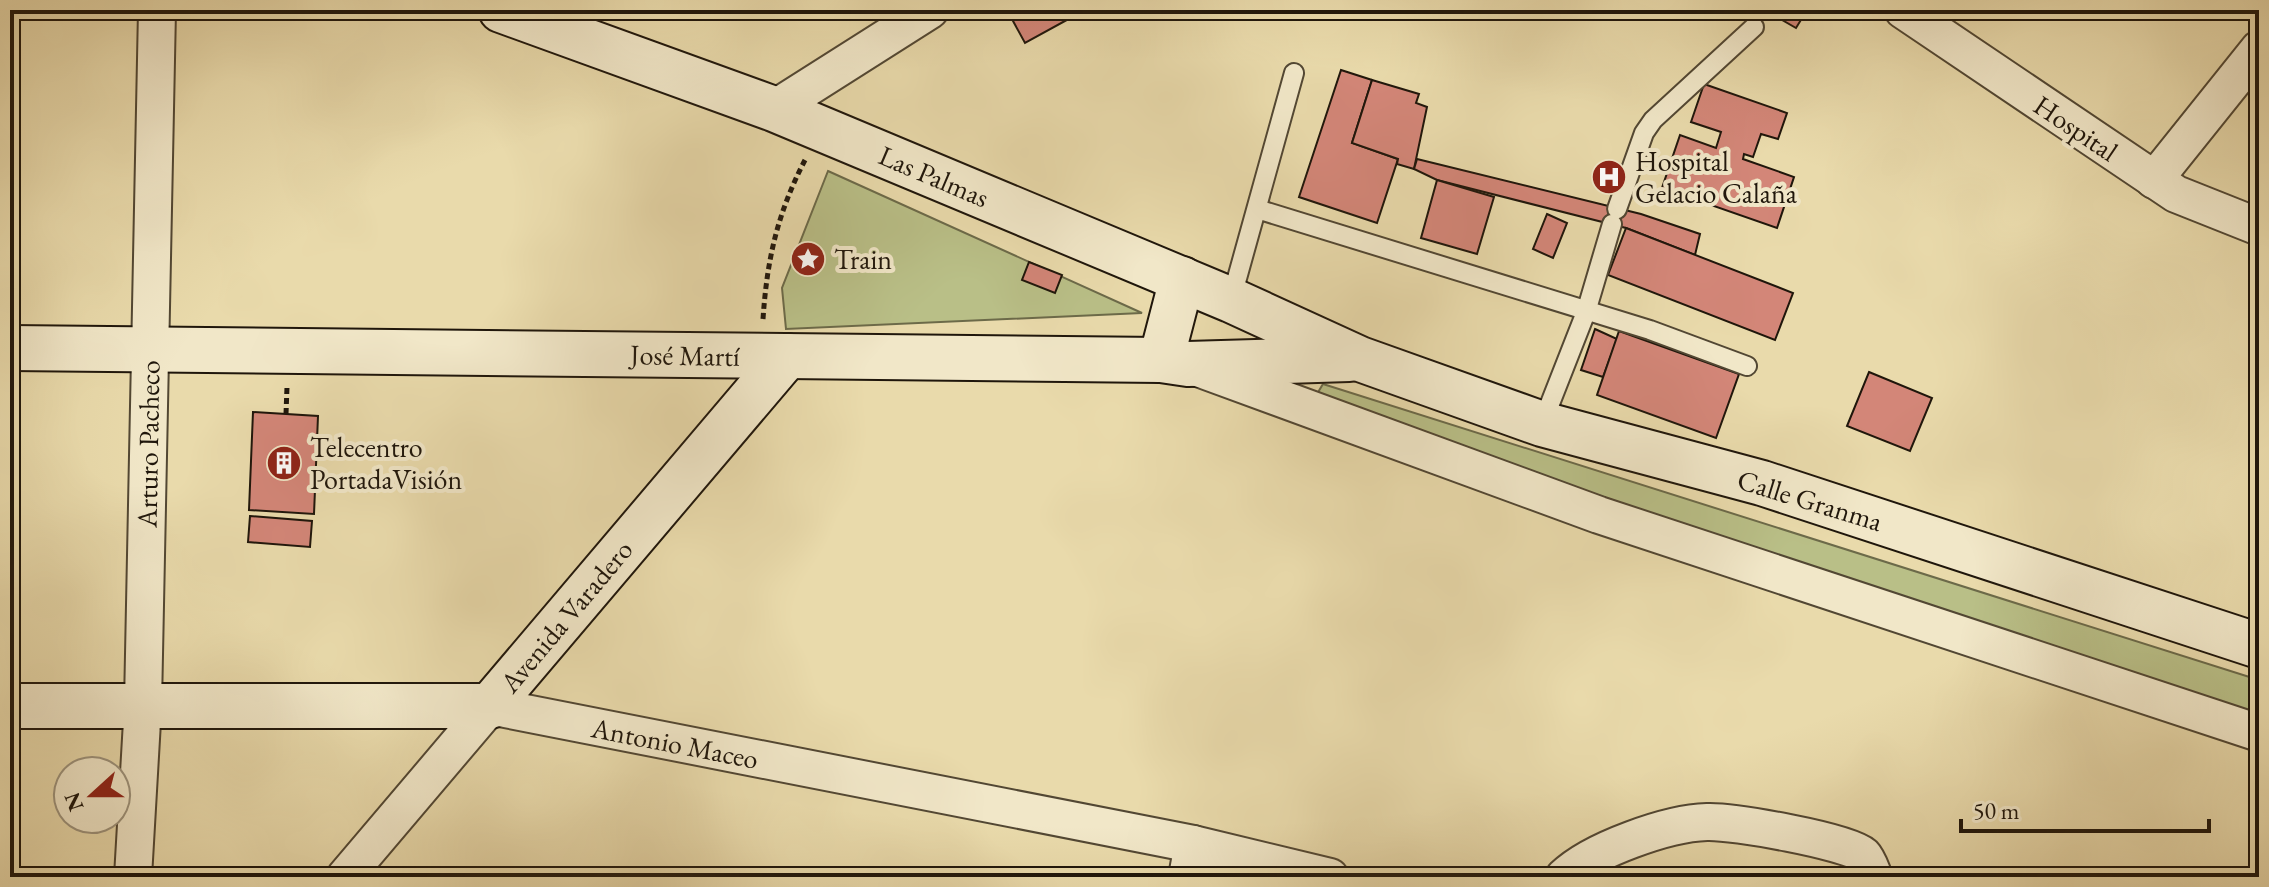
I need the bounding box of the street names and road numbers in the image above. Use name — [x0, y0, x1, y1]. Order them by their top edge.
street label: Hospital — [2027, 87, 2125, 169]
street label: Las Palmas — [874, 137, 994, 215]
street label: José Martí — [628, 336, 740, 374]
street label: Arturo Pacheco — [129, 360, 167, 529]
street label: Calle Granma — [1733, 461, 1888, 539]
street label: Avenida Varadero — [491, 532, 640, 701]
street label: Antonio Maceo — [588, 709, 761, 777]

